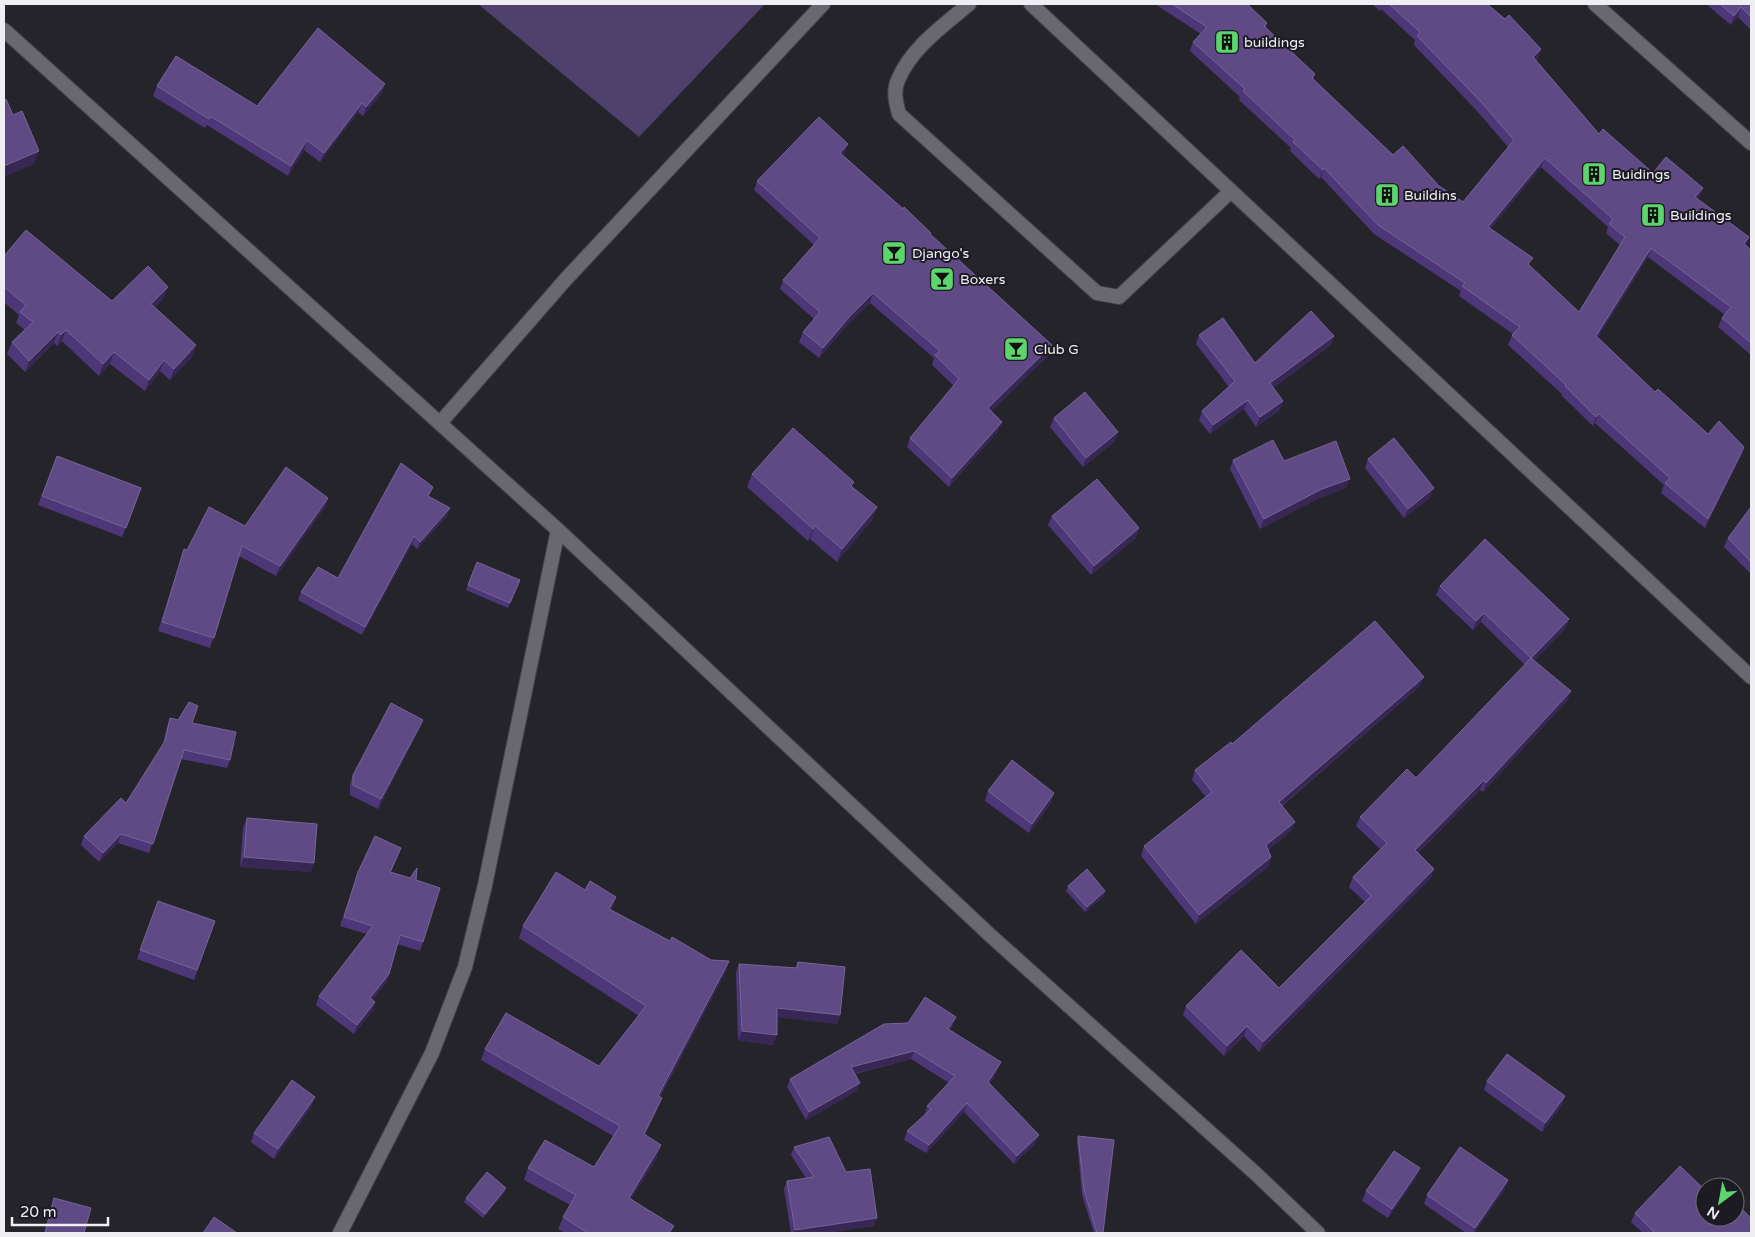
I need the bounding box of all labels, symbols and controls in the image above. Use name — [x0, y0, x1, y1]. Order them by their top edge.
building icon: buildings — [1214, 29, 1240, 55]
place label: buildings — [1244, 34, 1305, 51]
building icon: Buidings — [1581, 161, 1607, 187]
place label: Buidings — [1612, 166, 1670, 183]
building icon: Buildins — [1374, 182, 1400, 208]
place label: Buildins — [1404, 187, 1457, 204]
building icon: Buildings — [1640, 202, 1666, 228]
place label: Buildings — [1670, 207, 1732, 224]
bar icon: Django's — [881, 240, 907, 266]
place label: Django's — [912, 245, 970, 262]
bar icon: Boxers — [929, 266, 955, 292]
place label: Boxers — [960, 271, 1006, 288]
bar icon: Club G — [1003, 336, 1029, 362]
place label: Club G — [1034, 341, 1079, 358]
north arrow — [1695, 1177, 1745, 1227]
scale bar — [12, 1194, 109, 1226]
text: N — [1704, 1202, 1723, 1223]
text: 20 m — [20, 1203, 57, 1221]

